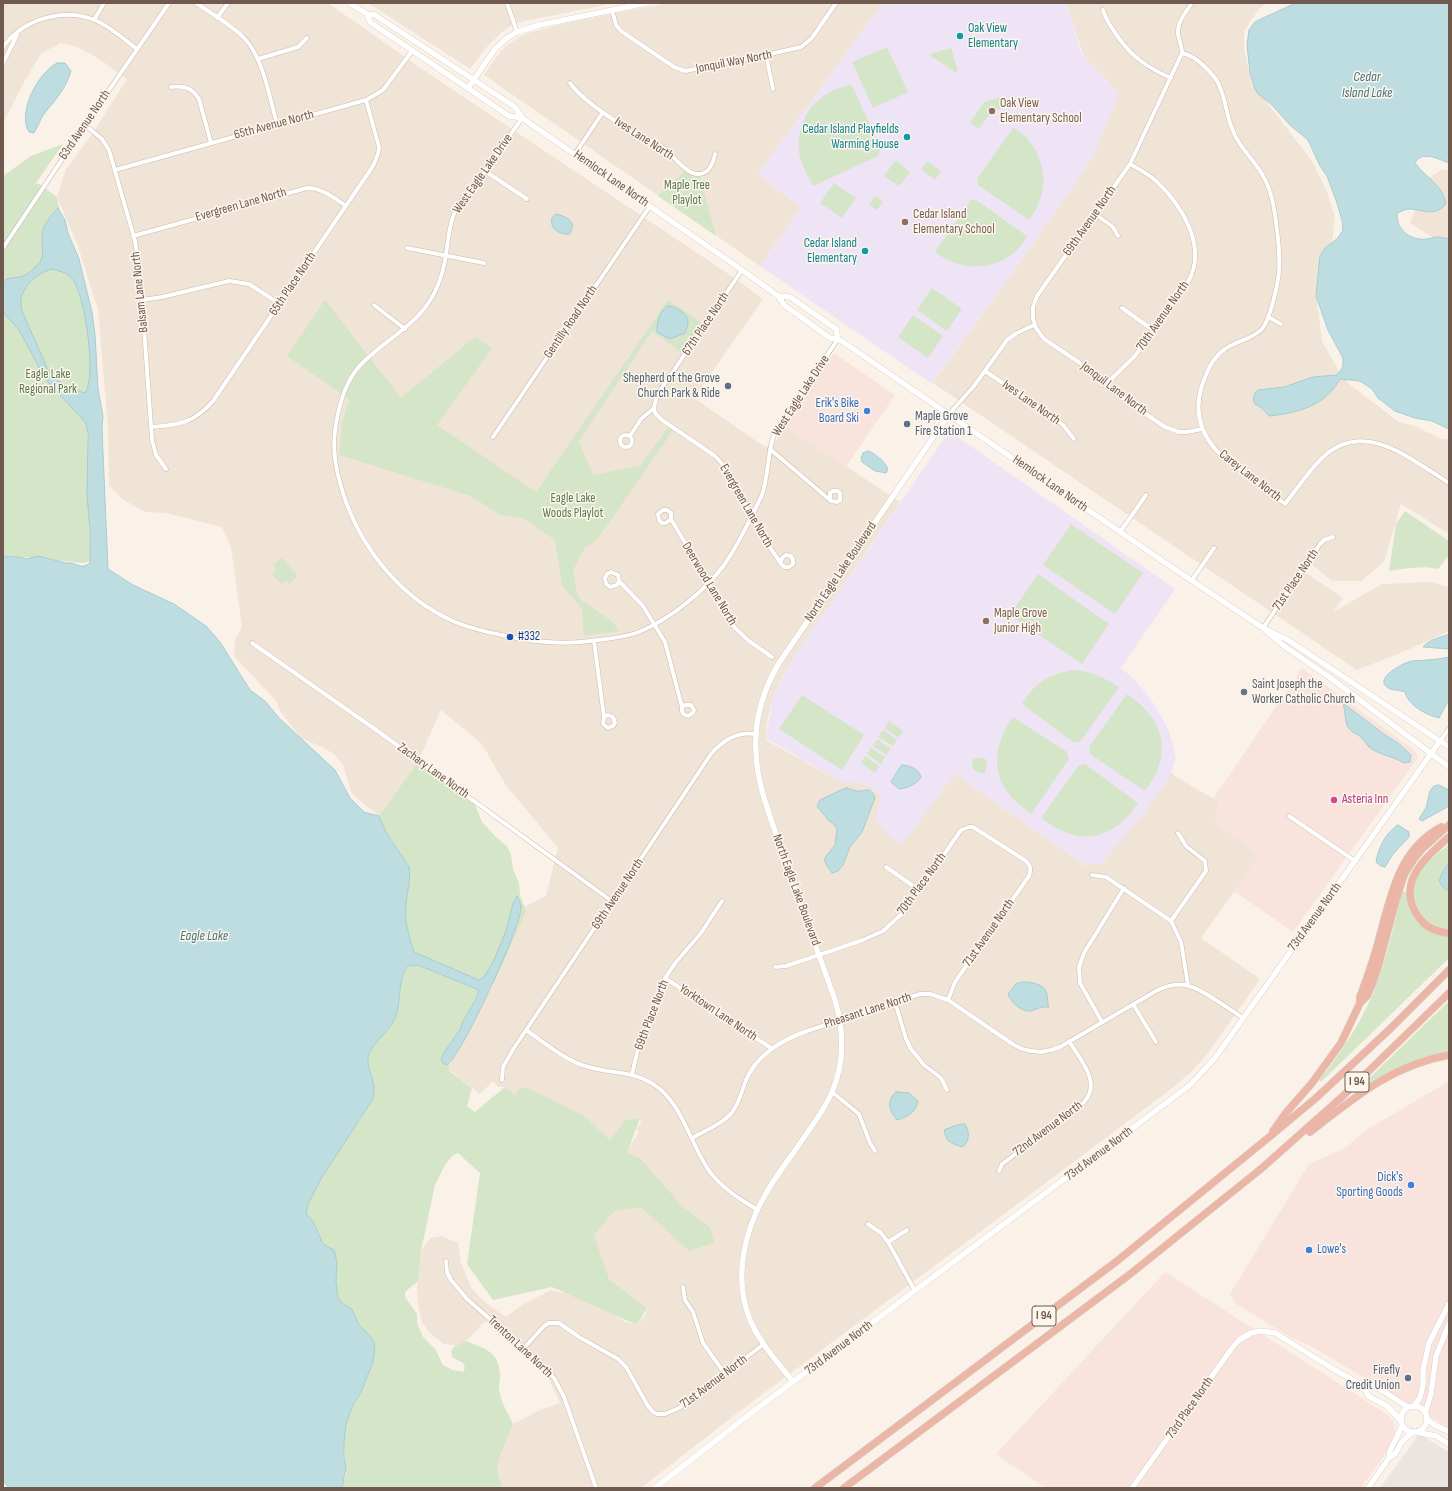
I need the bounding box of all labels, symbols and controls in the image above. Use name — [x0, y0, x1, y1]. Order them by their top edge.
place label: Oak View Elementary — [968, 21, 1018, 52]
marker: Oak View Elementary — [955, 31, 965, 41]
street label: Jonquil Way North — [695, 47, 773, 77]
water label: Cedar Island Lake — [1342, 69, 1392, 102]
street label: 63rd Avenue North — [56, 87, 114, 163]
place label: Oak View Elementary School — [1000, 96, 1082, 127]
marker: Oak View Elementary School — [987, 106, 997, 116]
street label: 65th Avenue North — [232, 107, 316, 143]
street label: Ives Lane North — [611, 114, 677, 164]
place label: Cedar Island Playfields Warming House — [802, 122, 899, 153]
street label: West Eagle Lake Drive — [450, 131, 516, 217]
marker: Cedar Island Playfields Warming House — [902, 132, 912, 142]
street label: Hemlock Lane North — [570, 147, 652, 211]
park label: Maple Tree Playlot — [664, 178, 710, 209]
street label: 69th Avenue North — [1060, 183, 1120, 259]
street label: Evergreen Lane North — [194, 185, 288, 225]
place label: Cedar Island Elementary School — [913, 207, 995, 238]
marker: Cedar Island Elementary School — [900, 217, 910, 227]
place label: Cedar Island Elementary — [804, 236, 857, 267]
marker: Cedar Island Elementary — [860, 246, 870, 256]
street label: 65th Place North — [266, 249, 320, 319]
street label: Balsam Lane North — [128, 251, 152, 333]
street label: 70th Avenue North — [1133, 278, 1193, 354]
street label: Gentilly Road North — [541, 282, 601, 362]
street label: 67th Place North — [679, 289, 733, 359]
street label: West Eagle Lake Drive — [769, 352, 833, 440]
street label: Jonquil Lane North — [1078, 359, 1150, 419]
park label: Eagle Lake Regional Park — [19, 367, 77, 398]
place label: Shepherd of the Grove Church Park & Ride — [623, 371, 720, 402]
street label: Ives Lane North — [999, 377, 1063, 429]
marker: Shepherd of the Grove Church Park & Ride — [723, 381, 733, 391]
place label: Erik's Bike Board Ski — [816, 396, 859, 427]
marker: Erik's Bike Board Ski — [862, 406, 872, 416]
place label: Maple Grove Fire Station 1 — [915, 409, 972, 440]
marker: Maple Grove Fire Station 1 — [902, 419, 912, 429]
street label: Carey Lane North — [1216, 447, 1284, 505]
street label: Hemlock Lane North — [1009, 452, 1091, 516]
street label: Evergreen Lane North — [716, 461, 776, 551]
park label: Eagle Lake Woods Playlot — [543, 491, 603, 522]
street label: North Eagle Lake Boulevard — [802, 519, 880, 625]
street label: Deerwood Lane North — [678, 540, 740, 628]
street label: 71st Place North — [1270, 546, 1322, 614]
place label: Maple Grove Junior High — [994, 606, 1047, 637]
marker: Maple Grove Junior High — [981, 616, 991, 626]
place label: #332 — [518, 629, 540, 645]
marker: #332 — [505, 632, 515, 642]
place label: Saint Joseph the Worker Catholic Church — [1252, 677, 1355, 708]
marker: Saint Joseph the Worker Catholic Church — [1239, 687, 1249, 697]
street label: Zachary Lane North — [394, 740, 472, 802]
place label: Asteria Inn — [1342, 792, 1388, 808]
marker: Asteria Inn — [1329, 795, 1339, 805]
street label: North Eagle Lake Boulevard — [769, 832, 823, 948]
street label: 70th Place North — [894, 850, 950, 918]
street label: 69th Avenue North — [589, 856, 647, 932]
street label: 73rd Avenue North — [1285, 880, 1345, 954]
street label: 71st Avenue North — [960, 896, 1018, 970]
water label: Eagle Lake — [180, 928, 228, 944]
street label: 69th Place North — [631, 978, 673, 1052]
street label: Yorktown Lane North — [676, 981, 760, 1045]
street label: Pheasant Lane North — [822, 990, 914, 1032]
road number: I 94 — [1345, 1072, 1369, 1092]
street label: 72nd Avenue North — [1010, 1098, 1086, 1160]
street label: 73rd Avenue North — [1062, 1123, 1136, 1185]
place label: Dick's Sporting Goods — [1336, 1170, 1403, 1201]
marker: Dick's Sporting Goods — [1406, 1180, 1416, 1190]
place label: Lowe's — [1317, 1242, 1346, 1258]
marker: Lowe's — [1304, 1245, 1314, 1255]
road number: I 94 — [1032, 1306, 1056, 1326]
street label: Trenton Lane North — [484, 1313, 556, 1381]
street label: 73rd Avenue North — [802, 1317, 876, 1379]
street label: 71st Avenue North — [677, 1352, 751, 1412]
place label: Firefly Credit Union — [1346, 1363, 1400, 1394]
marker: Firefly Credit Union — [1403, 1373, 1413, 1383]
street label: 73rd Place North — [1163, 1374, 1217, 1442]

